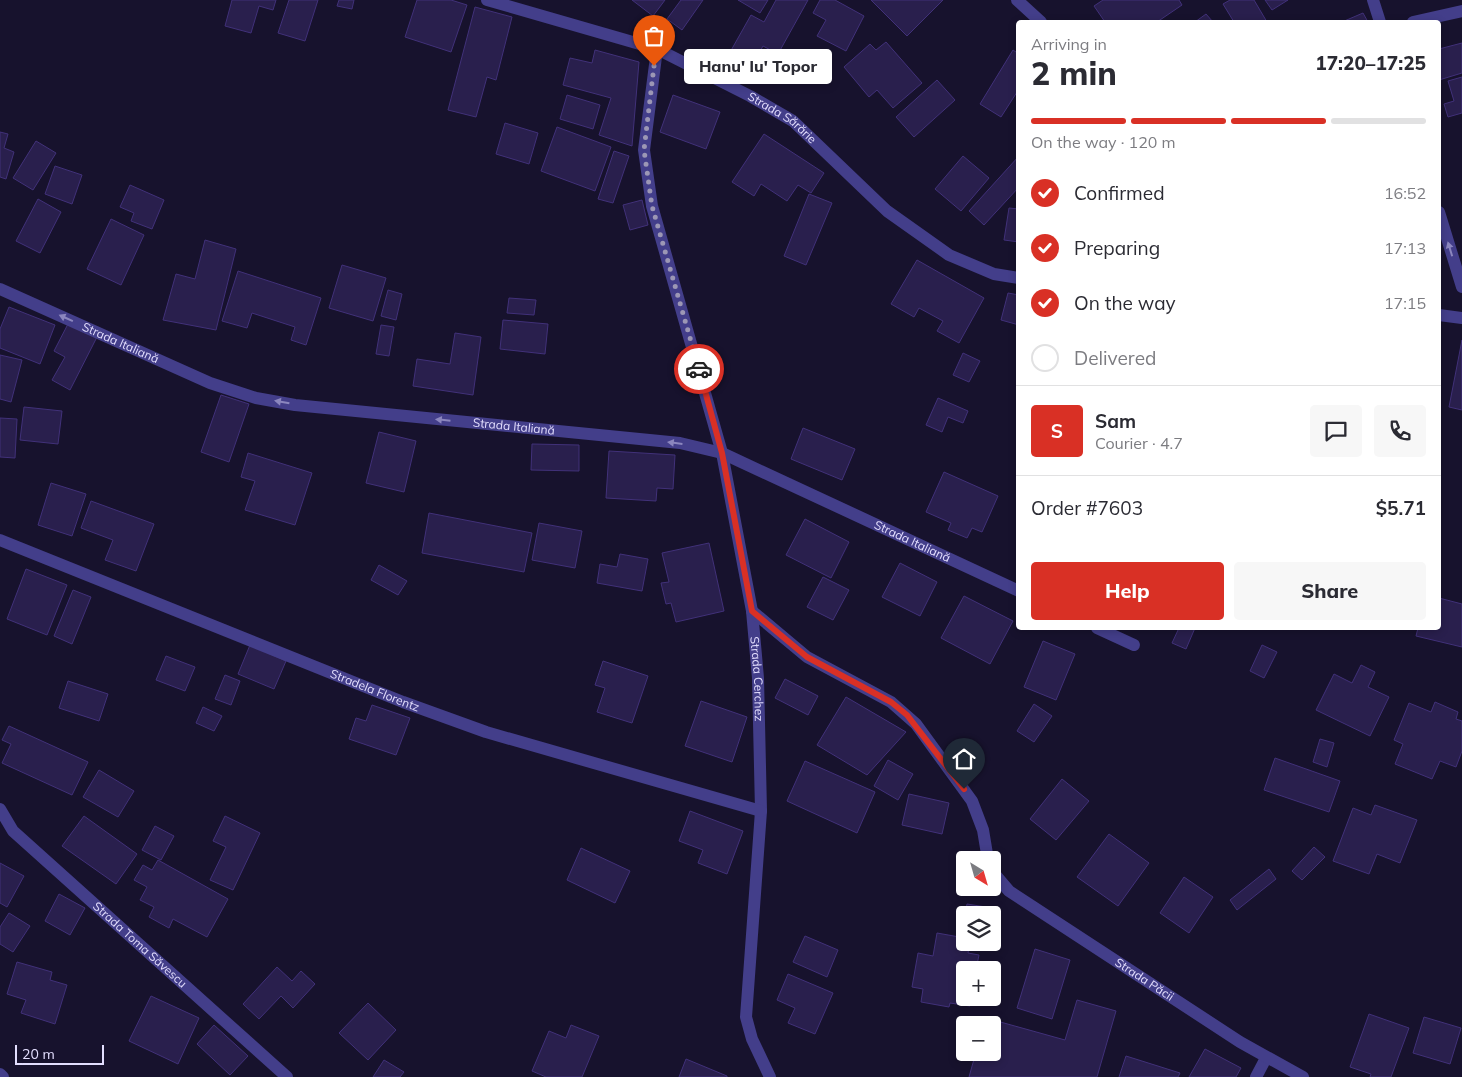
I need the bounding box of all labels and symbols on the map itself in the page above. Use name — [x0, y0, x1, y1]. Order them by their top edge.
pin — [633, 15, 675, 66]
callout: Hanu' lu' Topor — [684, 48, 832, 84]
street label: Strada Sărărie — [745, 88, 820, 146]
one-way arrow — [1446, 242, 1454, 257]
one-way arrow — [59, 314, 73, 322]
street label: Strada Italiană — [80, 319, 161, 366]
courier — [674, 344, 724, 394]
one-way arrow — [273, 398, 289, 406]
one-way arrow — [435, 415, 451, 423]
street label: Strada Italiană — [472, 415, 556, 438]
one-way arrow — [666, 439, 682, 447]
street label: Strada Italiană — [872, 517, 953, 565]
street label: Strada Cerchez — [747, 636, 767, 721]
street label: Stradela Florentz — [328, 666, 422, 714]
pin — [943, 738, 985, 789]
north arrow — [956, 851, 1001, 896]
street label: Strada Toma Săvescu — [90, 898, 190, 991]
street label: Strada Păcii — [1112, 954, 1177, 1004]
scale bar — [15, 1042, 104, 1065]

